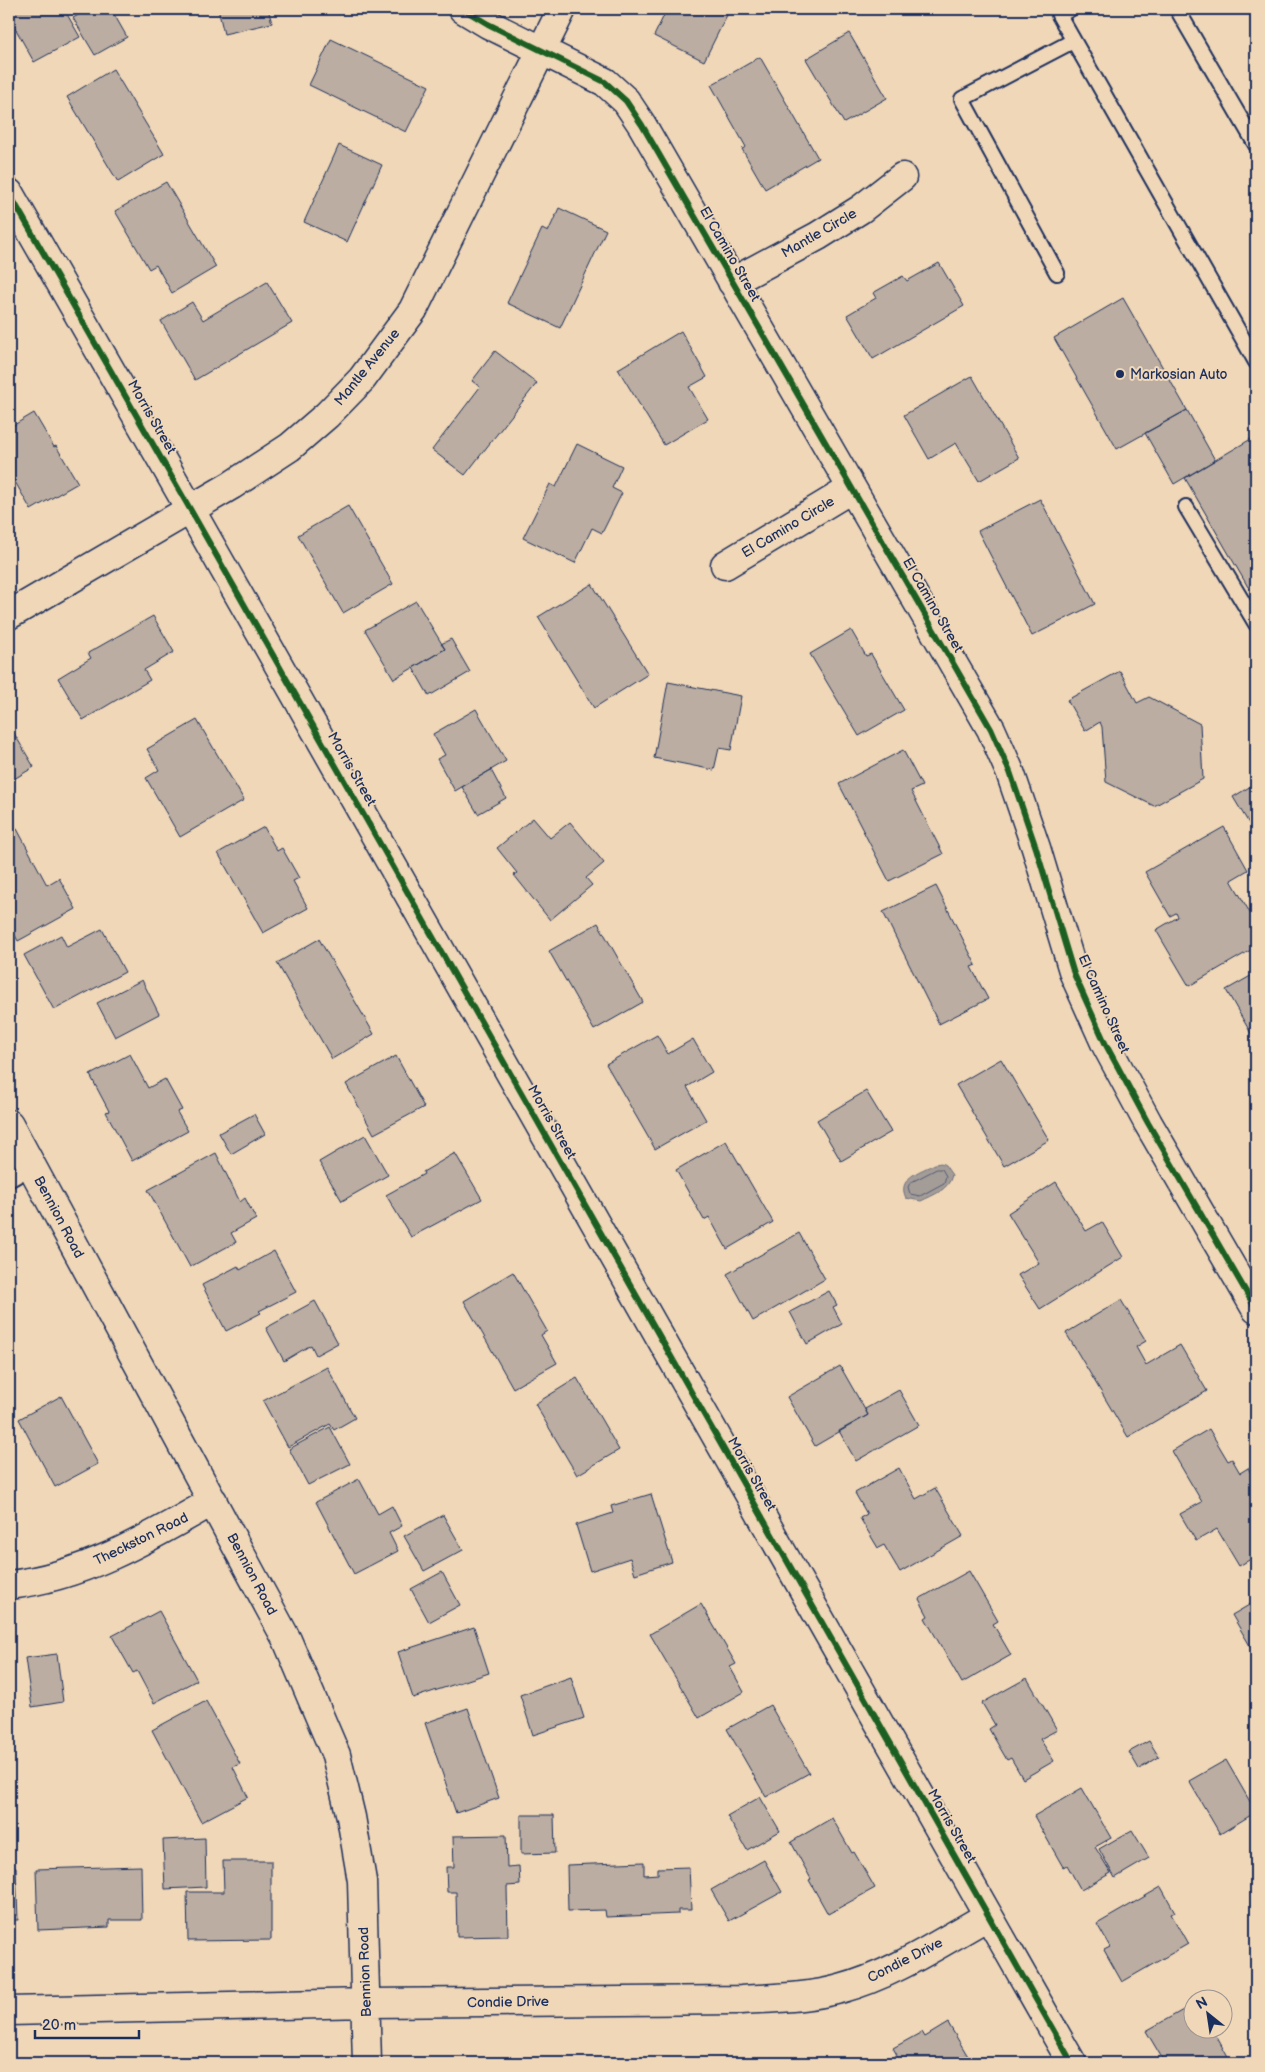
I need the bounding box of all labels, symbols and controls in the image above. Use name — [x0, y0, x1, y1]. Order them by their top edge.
street label: El Camino Street — [696, 204, 764, 305]
street label: Mantle Circle — [778, 205, 860, 261]
street label: Mantle Avenue — [331, 325, 403, 409]
place label: Markosian Auto — [1130, 366, 1228, 383]
marker: Markosian Auto — [1114, 368, 1126, 380]
street label: Morris Street — [124, 377, 180, 457]
street label: El Camino Circle — [739, 493, 837, 561]
street label: El Camino Street — [899, 555, 967, 656]
street label: Morris Street — [324, 729, 380, 809]
street label: El Camino Street — [1075, 952, 1134, 1057]
street label: Morris Street — [524, 1082, 580, 1162]
street label: Bennion Road — [30, 1173, 88, 1261]
street label: Morris Street — [724, 1434, 780, 1514]
street label: Theckston Road — [91, 1509, 191, 1569]
street label: Bennion Road — [223, 1530, 281, 1618]
street label: Morris Street — [924, 1786, 980, 1866]
street label: Bennion Road — [355, 1927, 375, 2017]
street label: Condie Drive — [865, 1934, 945, 1986]
north arrow — [1182, 1990, 1232, 2040]
street label: Condie Drive — [467, 1993, 549, 2011]
text: N — [1193, 1993, 1211, 2013]
scale bar — [35, 2007, 139, 2039]
text: 20 m — [42, 2016, 76, 2035]

